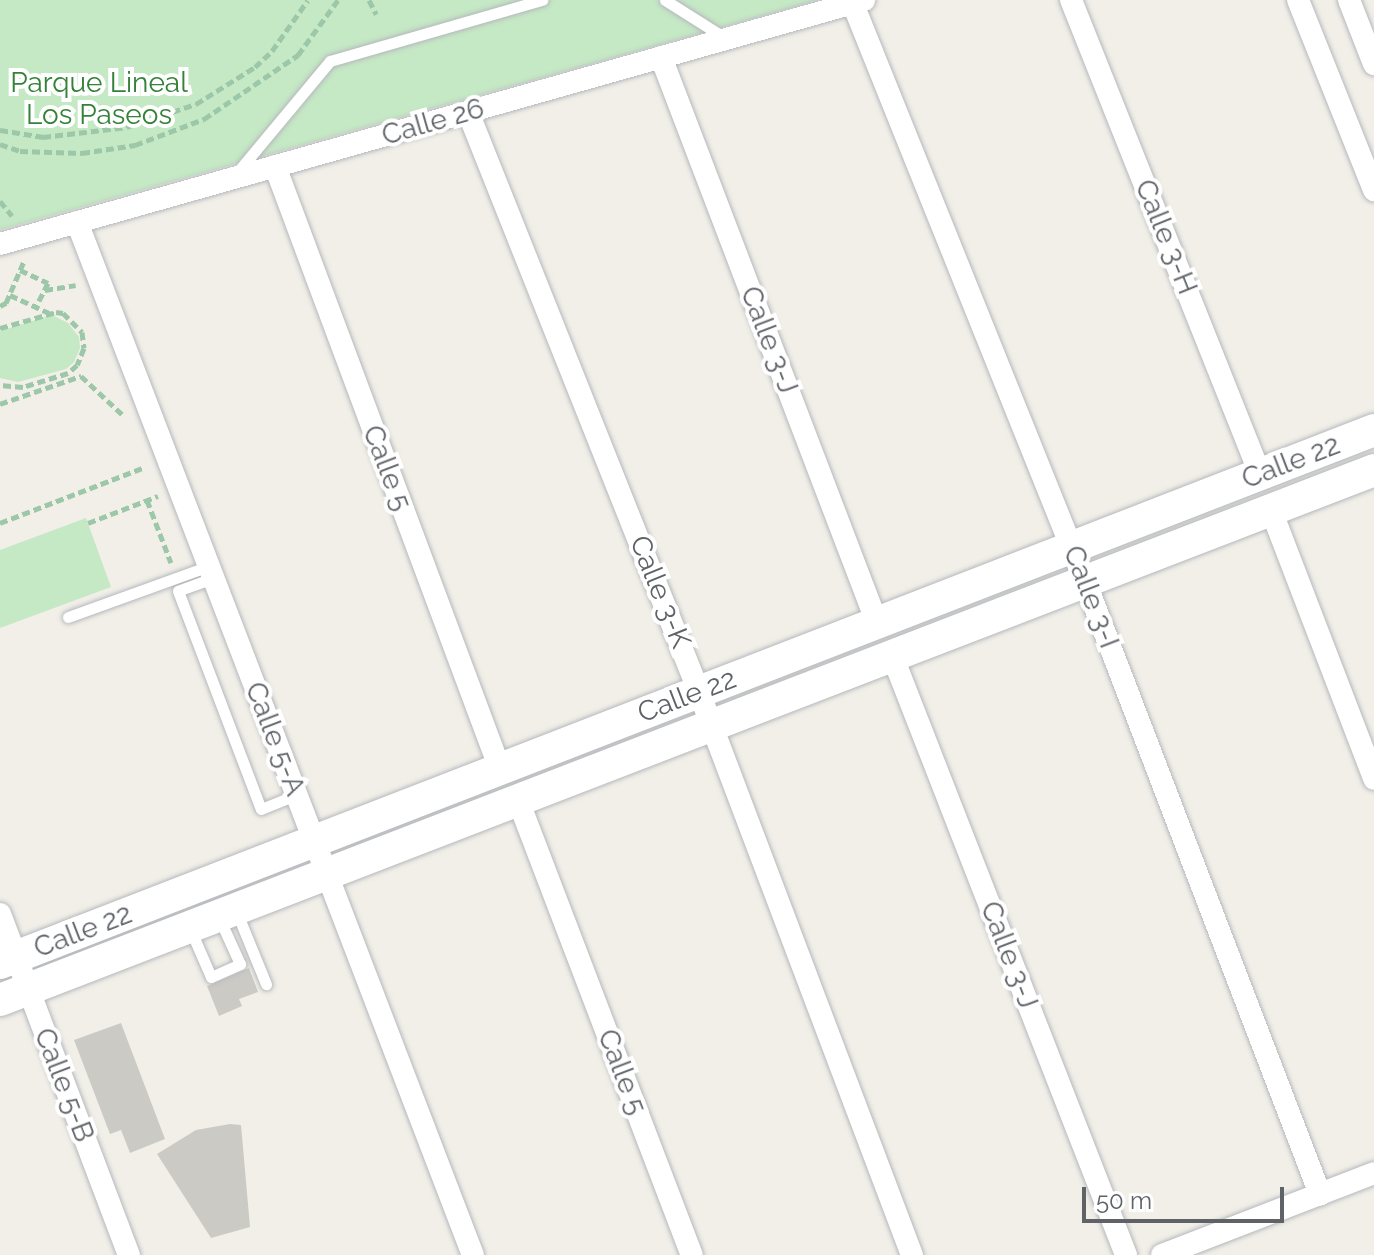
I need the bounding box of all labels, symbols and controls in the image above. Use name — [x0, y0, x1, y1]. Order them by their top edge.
park label: Parque Lineal Los Paseos — [10, 66, 188, 132]
street label: Calle 26 — [378, 91, 488, 153]
street label: Calle 3-H — [1128, 175, 1204, 299]
street label: Calle 3-J — [733, 282, 805, 398]
street label: Calle 5 — [355, 421, 419, 515]
street label: Calle 22 — [1237, 428, 1345, 496]
street label: Calle 3-K — [622, 531, 698, 653]
street label: Calle 3-I — [1056, 541, 1126, 653]
street label: Calle 22 — [633, 662, 741, 730]
street label: Calle 5-A — [238, 677, 312, 801]
street label: Calle 22 — [29, 897, 137, 965]
street label: Calle 3-J — [973, 897, 1045, 1013]
street label: Calle 5-B — [27, 1023, 101, 1147]
street label: Calle 5 — [590, 1025, 654, 1119]
scale bar — [1086, 1171, 1288, 1221]
text: 50 m — [1096, 1186, 1152, 1215]

